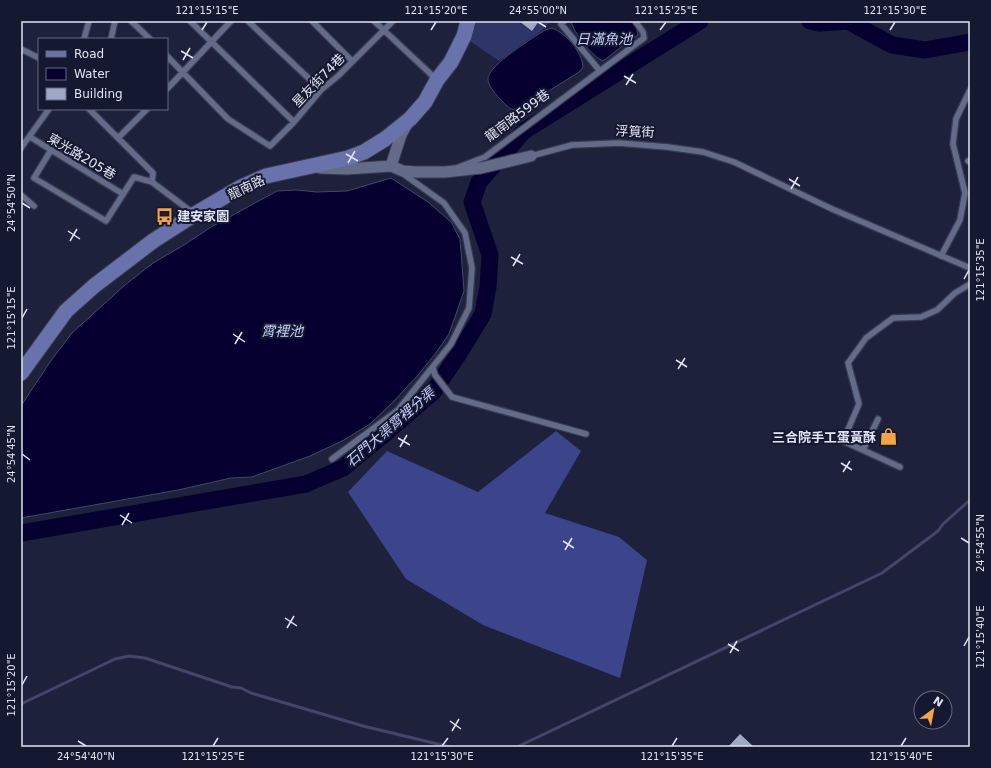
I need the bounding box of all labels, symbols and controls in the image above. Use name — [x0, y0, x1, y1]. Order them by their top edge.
text: 121°15'15"E — [175, 5, 239, 16]
text: 121°15'20"E — [404, 5, 468, 16]
text: 24°55'00"N — [509, 5, 567, 16]
text: 121°15'25"E — [634, 5, 698, 16]
text: 121°15'30"E — [863, 5, 927, 16]
water label: 日滿魚池 — [576, 31, 634, 47]
legend — [38, 38, 168, 110]
text: Road — [74, 47, 104, 61]
street label: 星友街74巷 — [289, 50, 348, 110]
text: Water — [74, 67, 110, 81]
street label: 龍南路599巷 — [482, 86, 552, 145]
text: Building — [74, 87, 123, 101]
street label: 浮筧街 — [615, 123, 655, 140]
street label: 東光路205巷 — [45, 130, 119, 183]
street label: 龍南路 — [225, 172, 267, 202]
text: 24°54'50"N — [6, 174, 17, 232]
bus stop icon: 建安家園 — [154, 206, 174, 226]
place label: 建安家園 — [177, 209, 229, 224]
text: 121°15'35"E — [975, 238, 986, 302]
text: 121°15'15"E — [6, 286, 17, 350]
water label: 霄裡池 — [261, 323, 305, 339]
water label: 石門大渠霄裡分渠 — [342, 383, 439, 470]
text: 24°54'45"N — [6, 425, 17, 483]
shop icon: 三合院手工蛋黃酥 — [879, 427, 899, 447]
place label: 三合院手工蛋黃酥 — [772, 430, 876, 445]
text: 24°54'55"N — [975, 514, 986, 572]
text: 121°15'40"E — [975, 605, 986, 669]
text: 121°15'20"E — [6, 653, 17, 717]
north arrow — [913, 690, 953, 730]
text: N — [931, 694, 945, 710]
text: 24°54'40"N — [57, 751, 115, 762]
text: 121°15'25"E — [181, 751, 245, 762]
text: 121°15'30"E — [410, 751, 474, 762]
text: 121°15'35"E — [640, 751, 704, 762]
text: 121°15'40"E — [869, 751, 933, 762]

